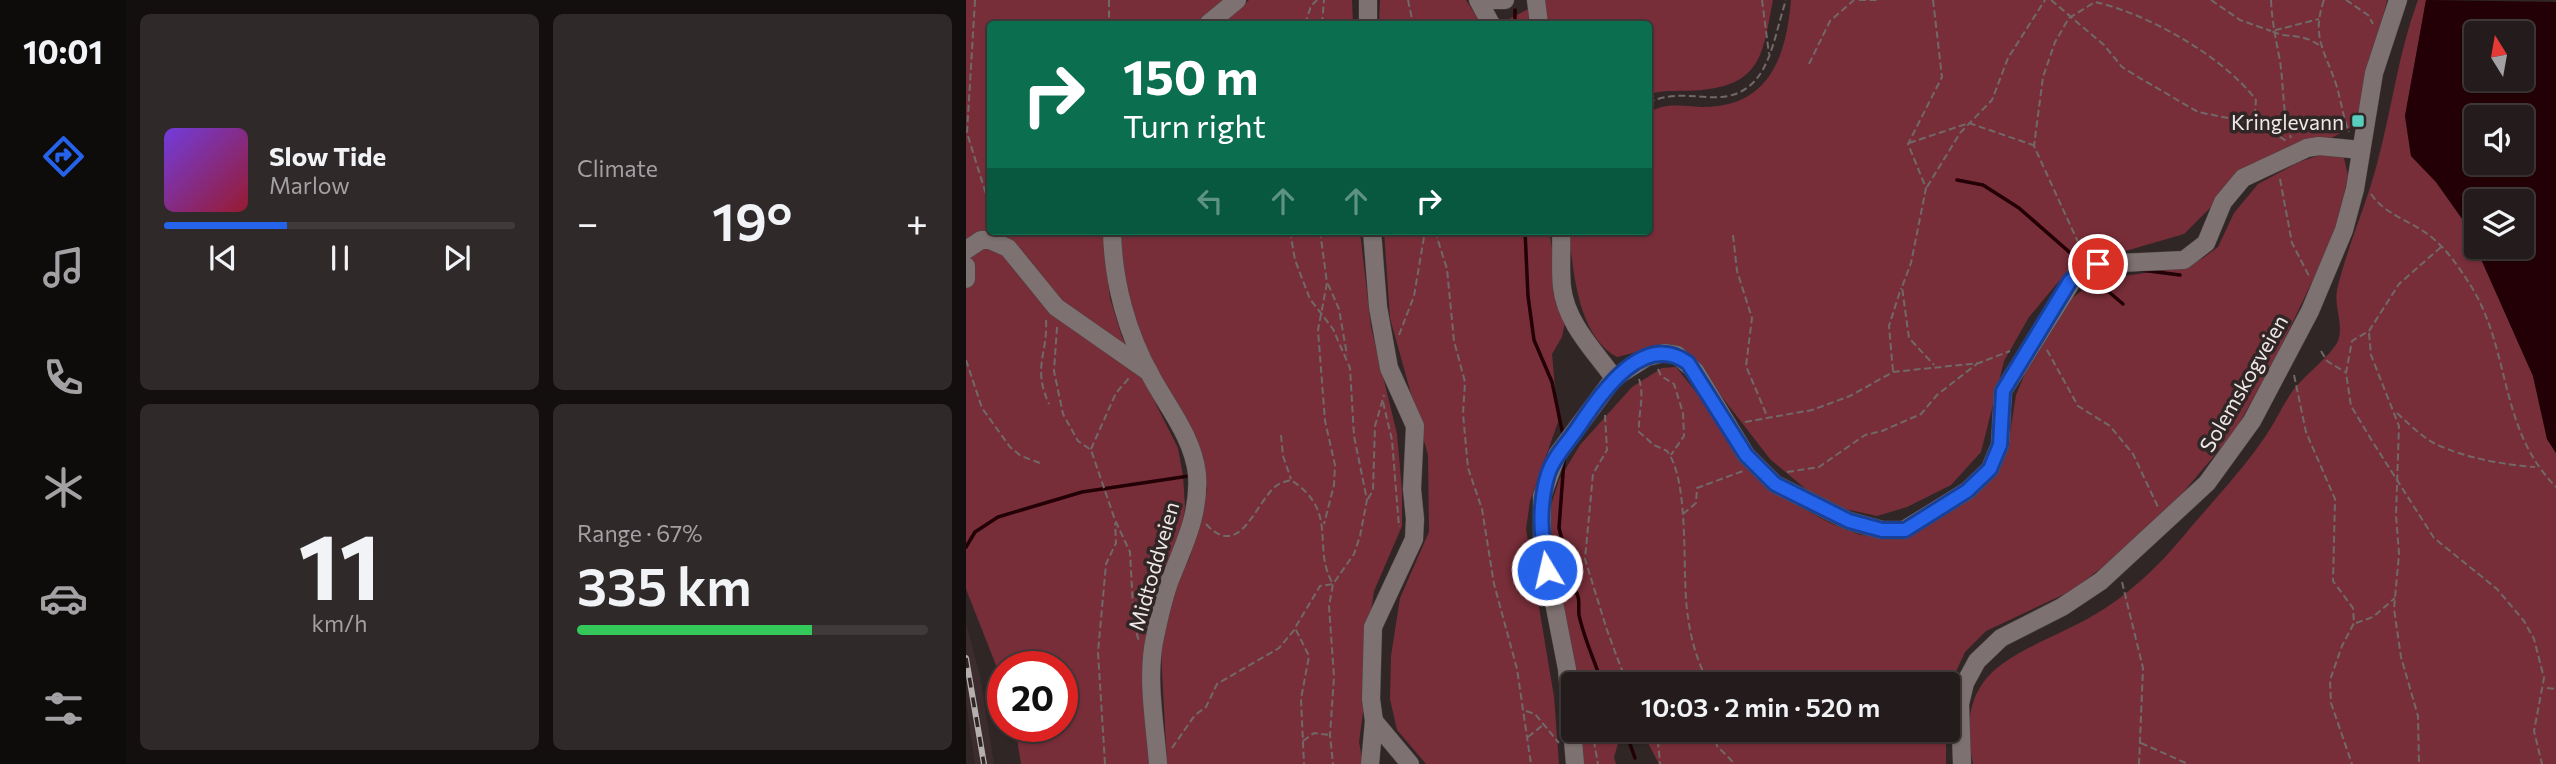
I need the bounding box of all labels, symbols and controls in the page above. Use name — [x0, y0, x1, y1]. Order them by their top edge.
north arrow — [2464, 21, 2534, 91]
map controls — [2464, 21, 2534, 259]
text: 10:01 — [23, 31, 103, 71]
text: 150 m — [1123, 45, 1258, 105]
icon: right — [1008, 49, 1099, 140]
text: Turn right — [1123, 105, 1266, 145]
button: sound — [2464, 105, 2534, 175]
place label: Kringlevann — [2231, 109, 2344, 134]
marker: Kringlevann — [2350, 113, 2366, 129]
icon: directions — [39, 132, 88, 181]
text: Slow Tide — [269, 140, 386, 171]
text: Climate — [577, 154, 658, 182]
text: Marlow — [269, 171, 350, 199]
icon: left — [1191, 182, 1229, 220]
icon: ahead — [1264, 182, 1302, 220]
icon: ahead — [1337, 182, 1375, 220]
icon: right — [1410, 182, 1448, 220]
text: 19° — [712, 188, 792, 252]
button: layers — [2464, 189, 2534, 259]
text: − — [577, 198, 599, 245]
text: + — [906, 198, 928, 245]
pin — [2068, 234, 2128, 294]
icon: previous — [204, 239, 242, 277]
icon: pause — [321, 239, 359, 277]
icon: next — [438, 239, 476, 277]
icon: music — [39, 243, 88, 292]
icon: arrive — [2079, 245, 2117, 283]
street label: Solemskogveien — [2194, 310, 2292, 456]
icon: phone — [39, 353, 88, 402]
icon: climate — [39, 463, 88, 512]
street label: Midtoddveien — [1123, 499, 1183, 633]
text: 11 — [298, 507, 381, 619]
text: Range · 67% — [577, 519, 702, 547]
position arrow — [1510, 533, 1584, 607]
text: 335 km — [577, 553, 752, 617]
icon: car — [39, 574, 88, 623]
text: km/h — [312, 609, 367, 637]
speed limit sign: 20 — [987, 651, 1078, 742]
icon: filters — [39, 684, 88, 733]
text: 10:03 · 2 min · 520 m — [1641, 691, 1880, 722]

